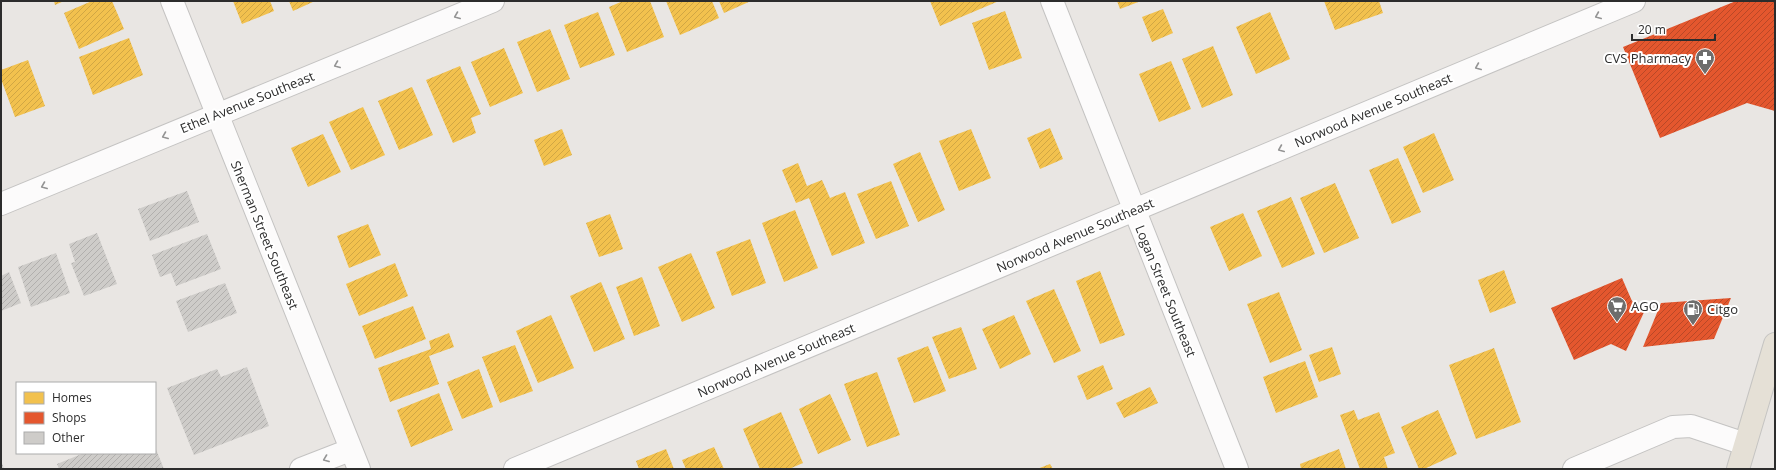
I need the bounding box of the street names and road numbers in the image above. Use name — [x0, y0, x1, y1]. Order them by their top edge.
street label: Ethel Avenue Southeast — [177, 67, 317, 137]
street label: Norwood Avenue Southeast — [1291, 68, 1455, 151]
street label: Sherman Street Southeast — [227, 158, 303, 312]
street label: Norwood Avenue Southeast — [993, 193, 1157, 276]
street label: Logan Street Southeast — [1131, 222, 1201, 360]
street label: Norwood Avenue Southeast — [694, 318, 858, 401]

